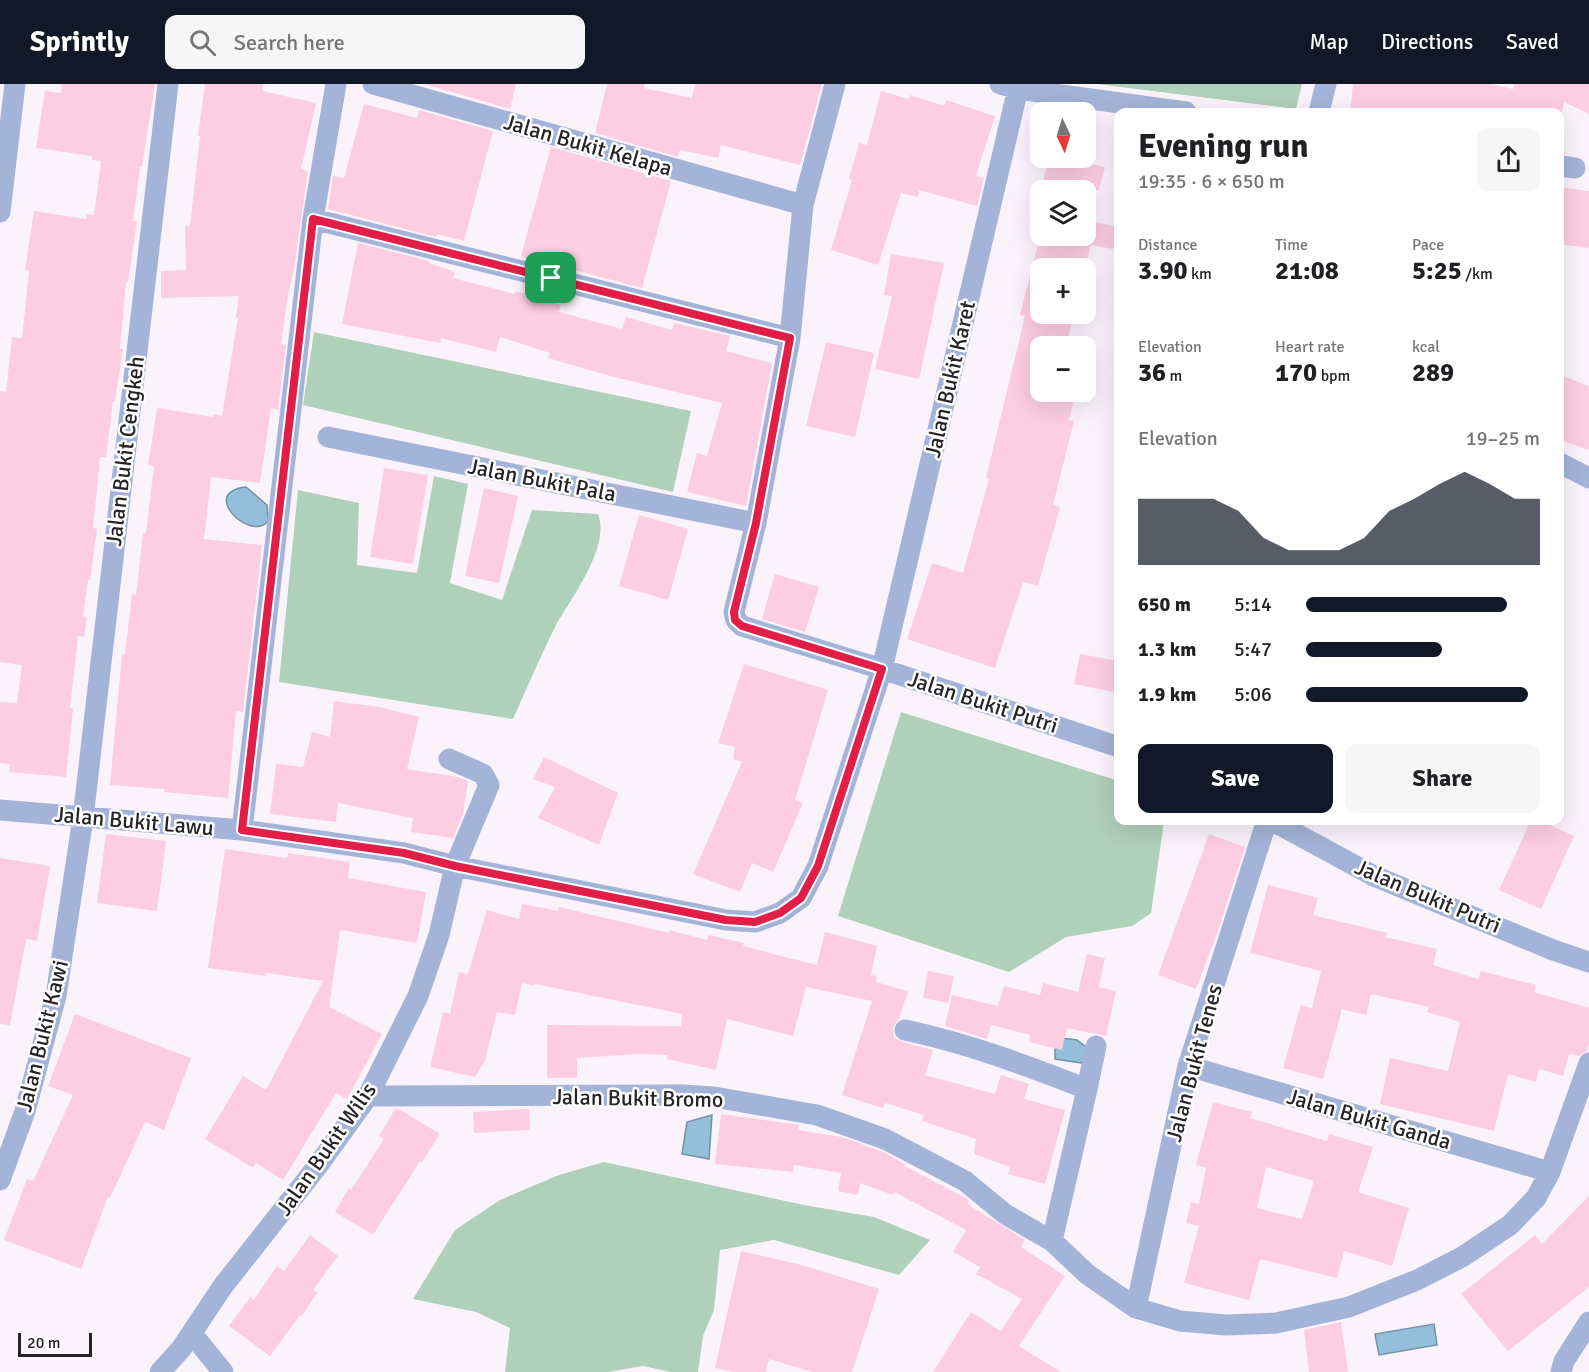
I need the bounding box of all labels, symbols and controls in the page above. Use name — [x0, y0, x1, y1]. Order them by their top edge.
search box — [165, 15, 585, 69]
text: Sprintly — [30, 25, 129, 59]
icon: search — [186, 26, 219, 59]
text: Search here — [234, 29, 345, 56]
text: Map — [1310, 29, 1348, 55]
text: Directions — [1381, 29, 1473, 55]
text: Saved — [1506, 29, 1559, 55]
north arrow — [1030, 102, 1096, 168]
map controls — [1030, 102, 1096, 402]
street label: Jalan Bukit Kelapa — [501, 108, 675, 182]
text: Evening run — [1138, 126, 1308, 167]
button: share — [1477, 128, 1540, 191]
text: 19:35 · 6 × 650 m — [1138, 169, 1285, 194]
button: layers — [1030, 180, 1096, 246]
text: Distance — [1138, 235, 1198, 255]
text: Time — [1275, 235, 1308, 255]
text: Pace — [1412, 235, 1444, 255]
pin — [525, 252, 576, 303]
text: 3.90 — [1138, 255, 1188, 287]
text: 21:08 — [1275, 255, 1339, 287]
text: 5:25 — [1412, 255, 1462, 287]
button: + — [1030, 258, 1096, 324]
icon: arrive — [534, 261, 567, 294]
text: km — [1188, 264, 1212, 284]
text: /km — [1462, 264, 1493, 284]
street label: Jalan Bukit Karet — [919, 298, 981, 460]
button: − — [1030, 336, 1096, 402]
text: Elevation — [1138, 337, 1202, 357]
text: Heart rate — [1275, 337, 1344, 357]
text: kcal — [1412, 337, 1440, 357]
street label: Jalan Bukit Cengkeh — [100, 355, 150, 547]
text: 36 — [1138, 357, 1166, 389]
text: 170 — [1275, 357, 1317, 389]
text: 289 — [1412, 357, 1454, 389]
text: m — [1166, 366, 1182, 386]
text: bpm — [1317, 366, 1350, 386]
text: Elevation — [1138, 426, 1218, 451]
text: 19–25 m — [1466, 426, 1540, 451]
street label: Jalan Bukit Pala — [466, 452, 618, 508]
text: 650 m — [1138, 592, 1191, 617]
text: 5:14 — [1234, 592, 1272, 617]
text: 1.3 km — [1138, 637, 1196, 662]
text: 5:47 — [1234, 637, 1272, 662]
street label: Jalan Bukit Putri — [905, 665, 1061, 739]
text: 1.9 km — [1138, 682, 1196, 707]
text: 5:06 — [1234, 682, 1272, 707]
button: Save — [1138, 744, 1333, 813]
button: Share — [1345, 744, 1540, 813]
street label: Jalan Bukit Lawu — [53, 801, 215, 841]
street label: Jalan Bukit Putri — [1351, 853, 1505, 939]
street label: Jalan Bukit Kawi — [10, 957, 74, 1115]
street label: Jalan Bukit Tenes — [1160, 981, 1228, 1145]
street label: Jalan Bukit Wilis — [270, 1077, 382, 1221]
street label: Jalan Bukit Bromo — [552, 1083, 724, 1113]
street label: Jalan Bukit Ganda — [1284, 1083, 1454, 1155]
scale bar — [18, 1330, 92, 1358]
text: 20 m — [27, 1333, 61, 1353]

